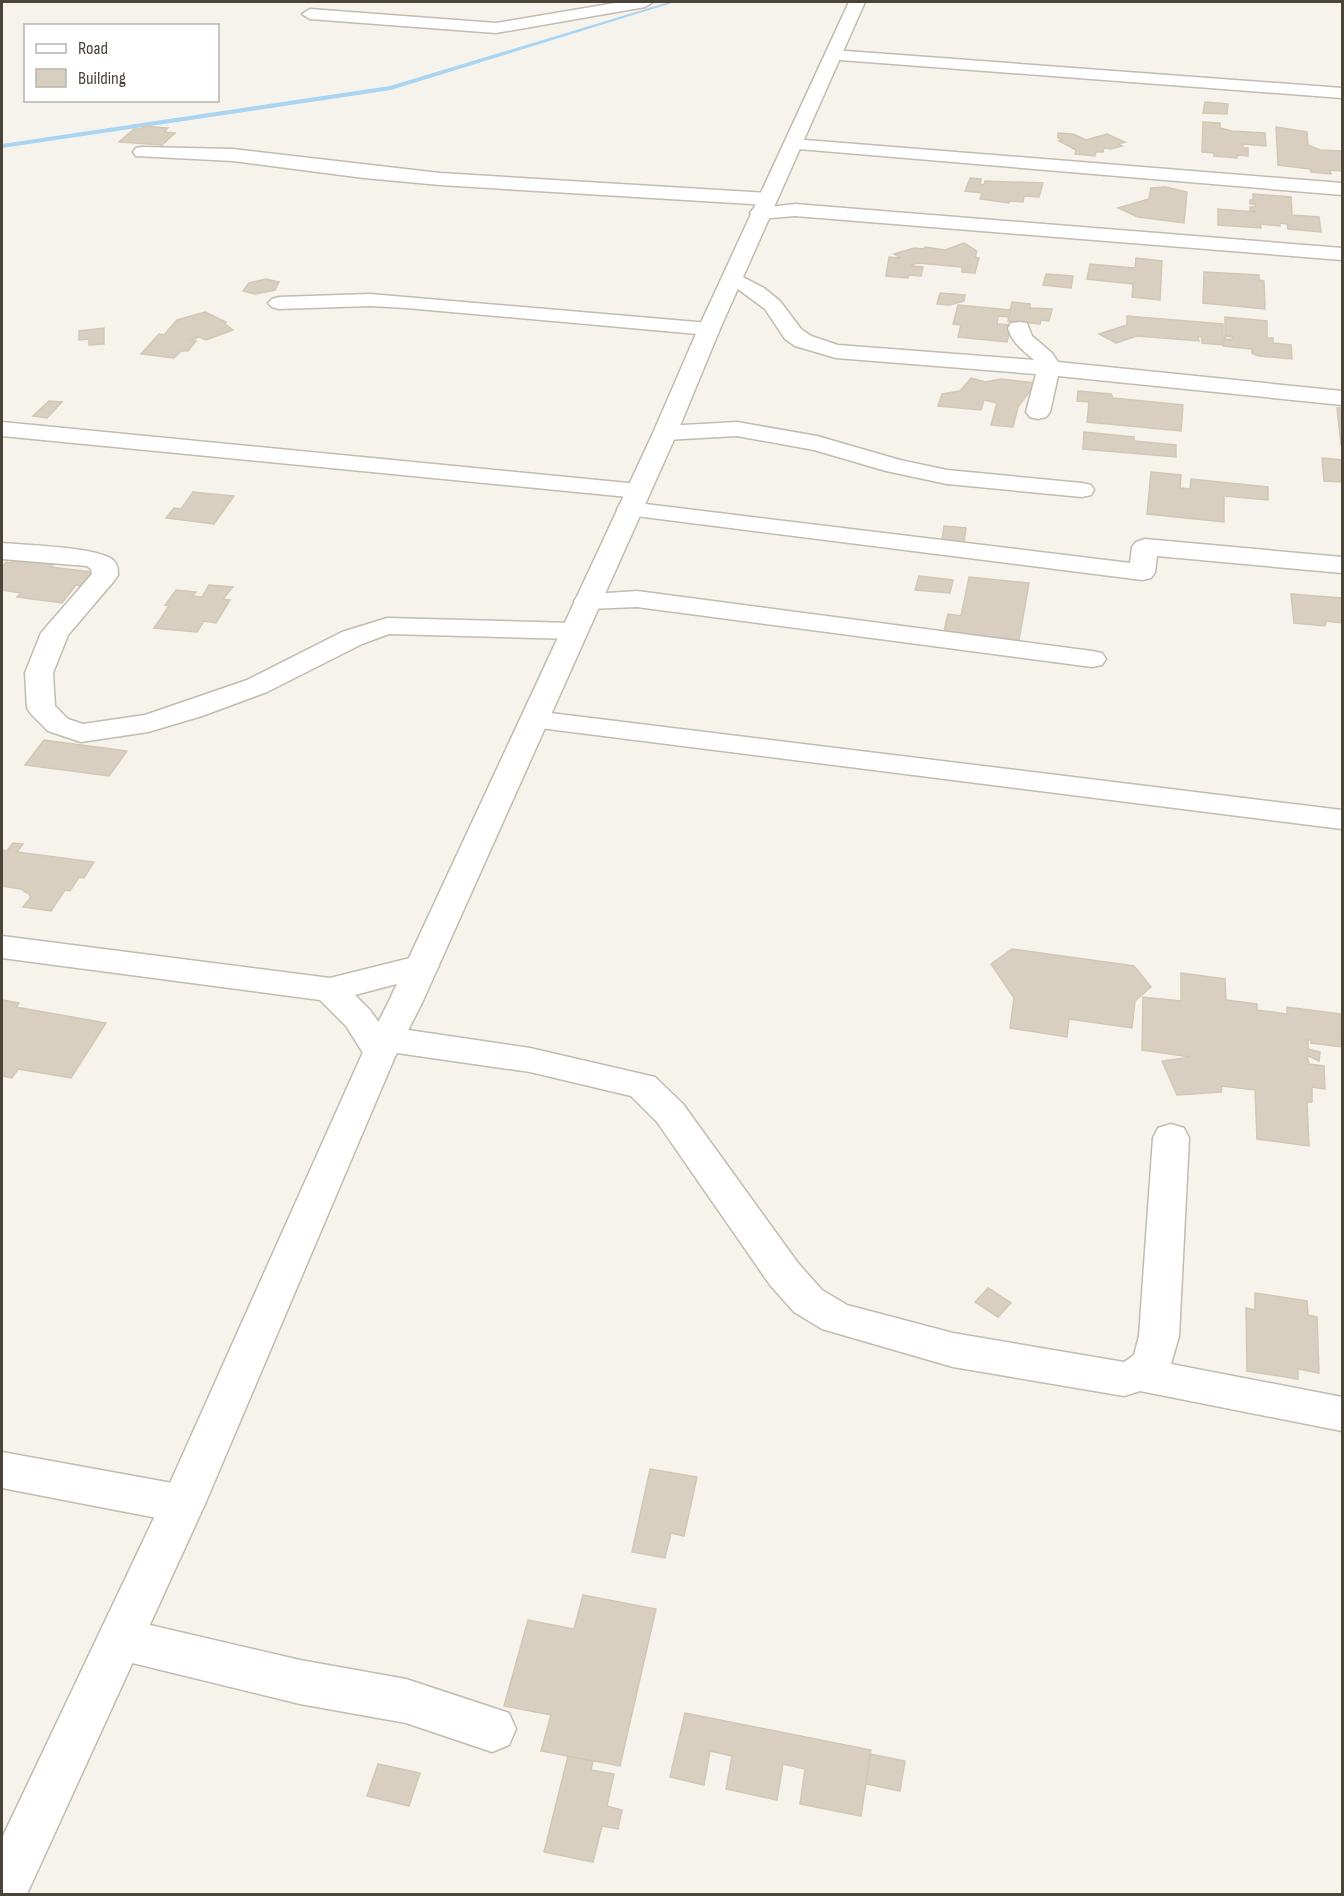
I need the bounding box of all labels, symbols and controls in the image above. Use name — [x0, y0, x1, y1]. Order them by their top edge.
legend — [24, 24, 219, 102]
text: Road — [78, 38, 108, 59]
text: Building — [78, 68, 126, 89]

